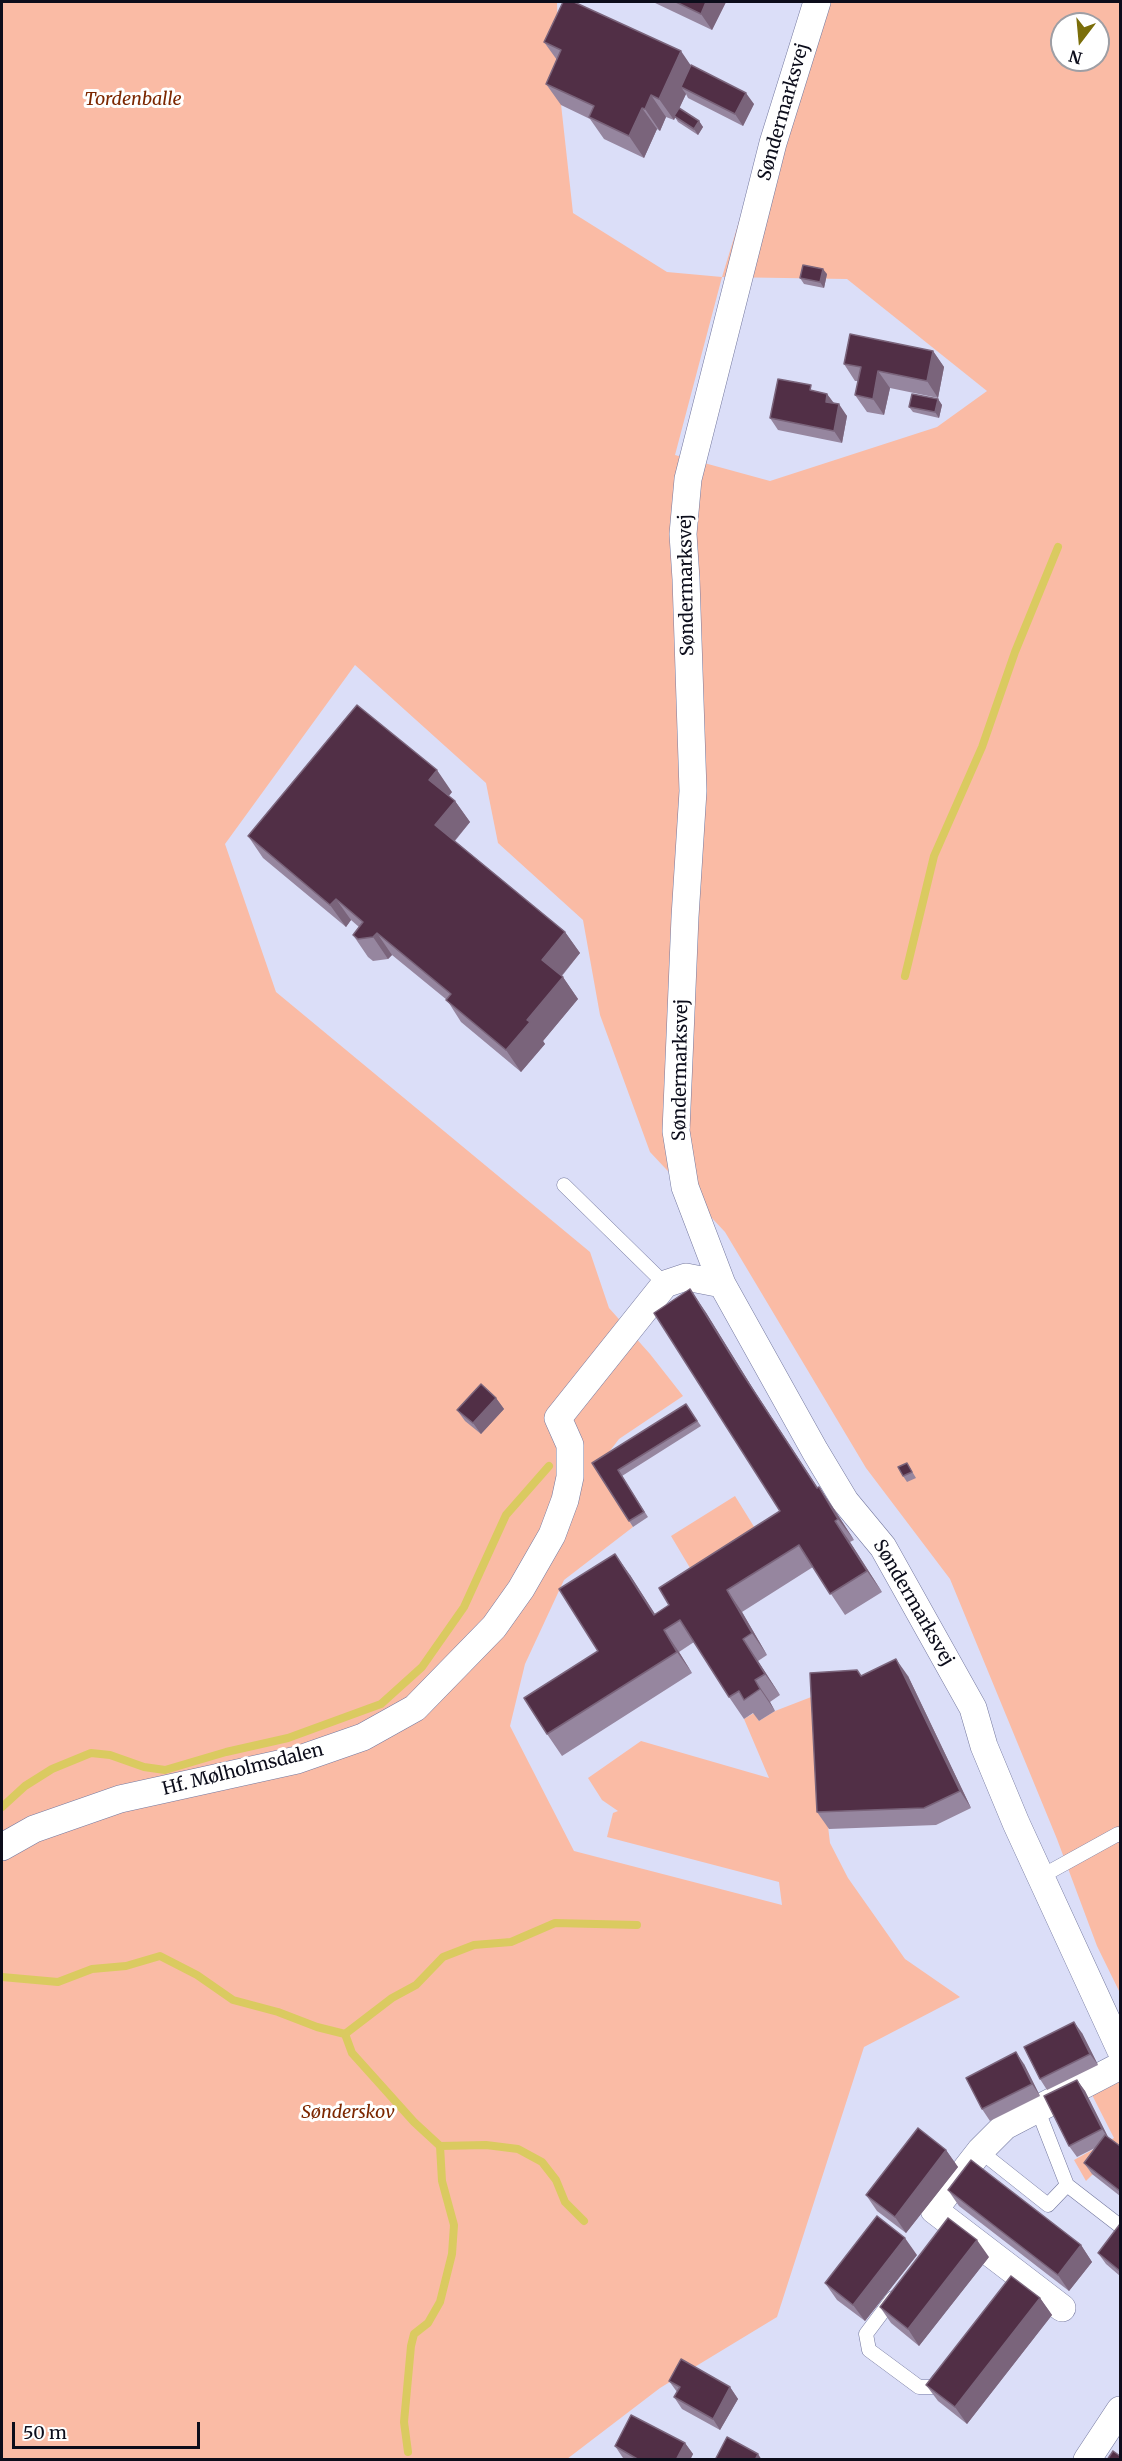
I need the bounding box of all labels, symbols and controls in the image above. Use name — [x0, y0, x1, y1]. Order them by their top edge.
north arrow — [1050, 12, 1110, 72]
street label: Søndermarksvej — [754, 41, 814, 183]
text: N — [1067, 46, 1084, 69]
park label: Tordenballe — [84, 89, 182, 111]
street label: Søndermarksvej — [675, 514, 699, 656]
street label: Søndermarksvej — [669, 999, 693, 1141]
street label: Søndermarksvej — [868, 1536, 958, 1670]
street label: Hf. Mølholmsdalen — [160, 1740, 326, 1800]
park label: Sønderskov — [301, 2102, 395, 2124]
scale bar — [15, 2410, 202, 2448]
text: 50 m — [23, 2421, 67, 2444]

